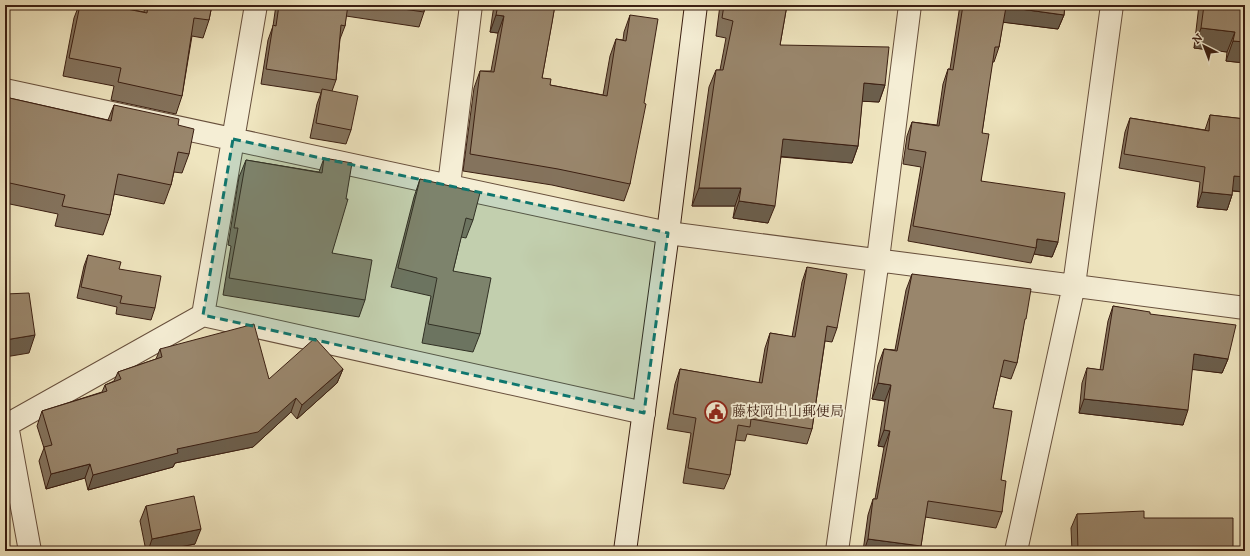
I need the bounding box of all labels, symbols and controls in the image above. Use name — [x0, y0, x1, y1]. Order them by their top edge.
north arrow — [1184, 26, 1224, 66]
text: N — [1190, 31, 1206, 48]
public building icon: 藤枝岡出山郵便局 — [703, 399, 729, 425]
place label: 藤枝岡出山郵便局 — [732, 403, 844, 421]

